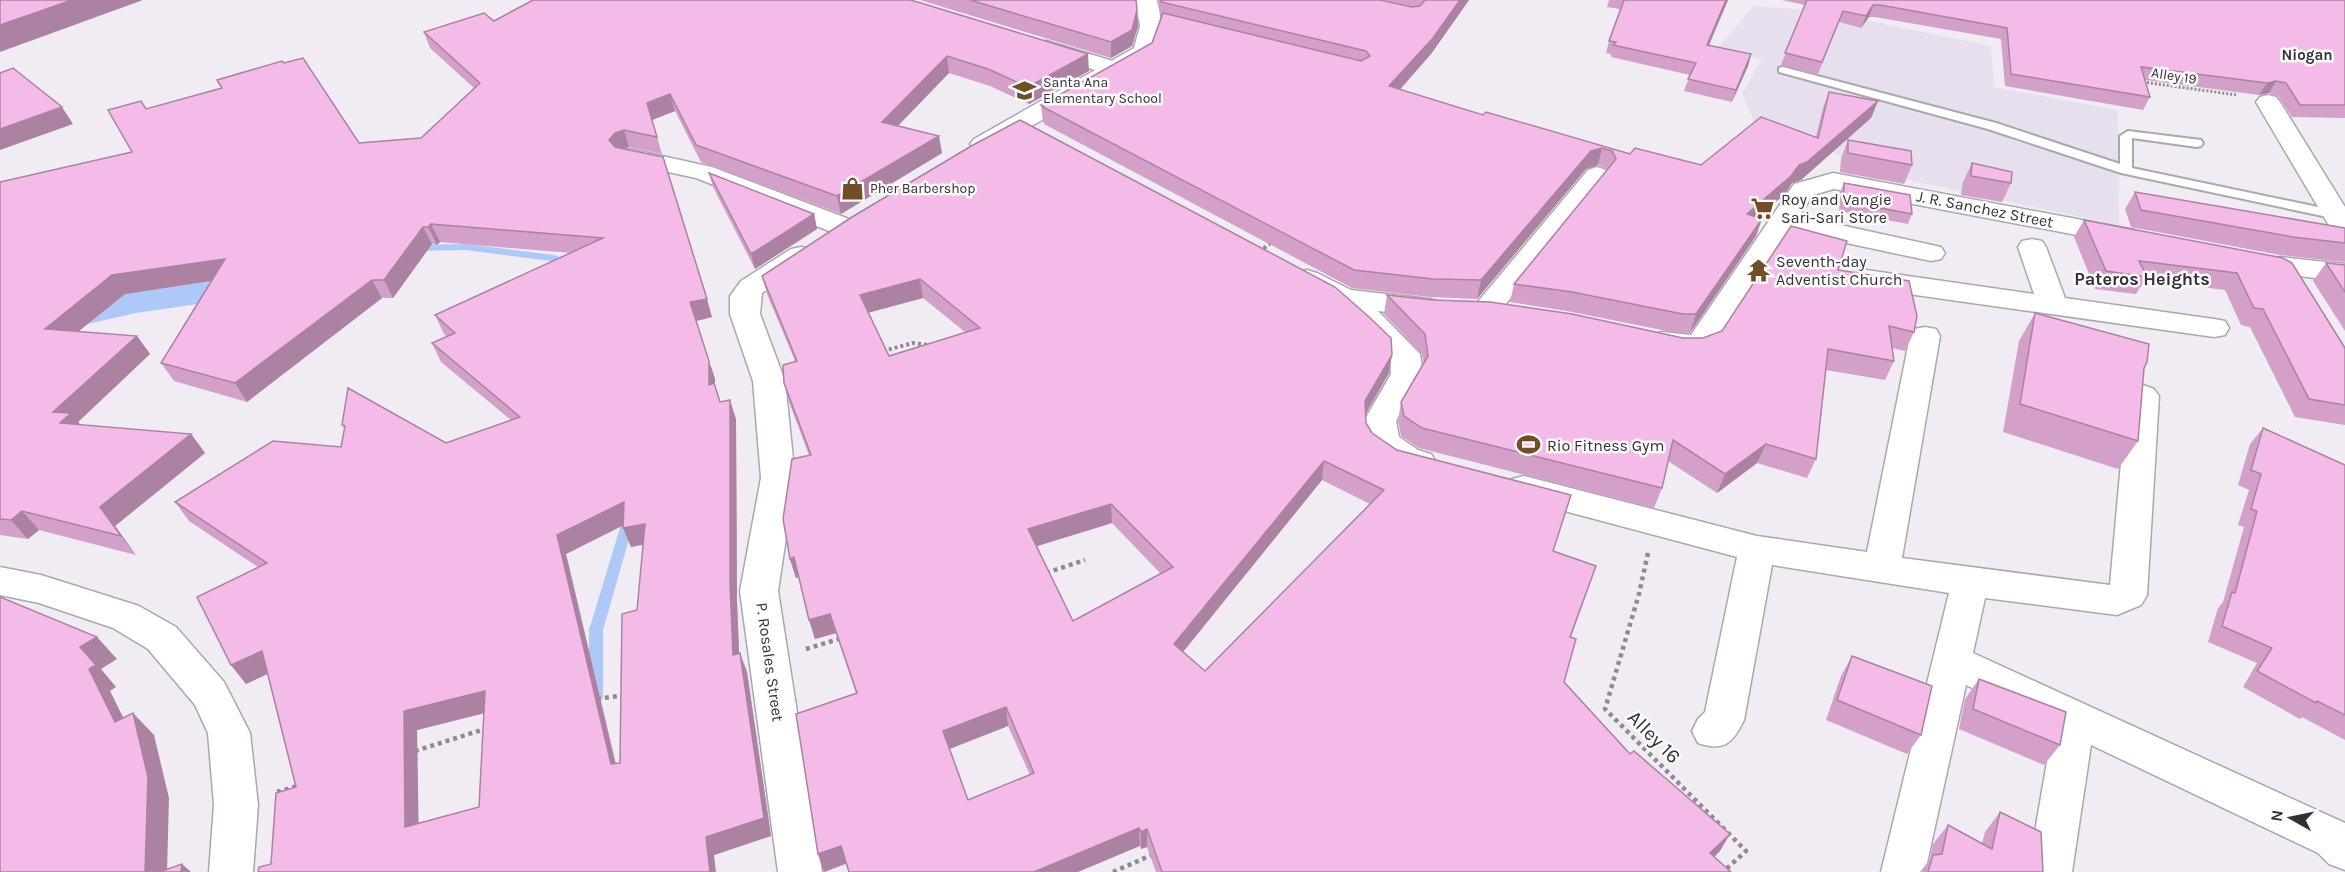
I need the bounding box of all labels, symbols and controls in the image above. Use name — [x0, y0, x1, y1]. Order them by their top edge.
district label: Niogan — [2281, 46, 2333, 64]
street label: Alley 19 — [2150, 64, 2198, 88]
place label: Santa Ana Elementary School — [1043, 74, 1162, 107]
school or university icon: Santa Ana Elementary School — [1012, 77, 1038, 103]
shop icon: Pher Barbershop — [839, 175, 865, 201]
place label: Pher Barbershop — [870, 180, 975, 197]
street label: J. R. Sanchez Street — [1915, 186, 2055, 232]
place label: Roy and Vangie Sari-Sari Store — [1781, 190, 1892, 227]
supermarket icon: Roy and Vangie Sari-Sari Store — [1750, 195, 1776, 221]
place label: Seventh-day Adventist Church — [1776, 252, 1902, 289]
temple icon: Seventh-day Adventist Church — [1745, 257, 1771, 283]
district label: Pateros Heights — [2074, 268, 2210, 290]
sports icon: Rio Fitness Gym — [1516, 432, 1542, 458]
place label: Rio Fitness Gym — [1547, 436, 1665, 455]
street label: P. Rosales Street — [752, 601, 788, 723]
street label: Alley 16 — [1623, 706, 1685, 768]
north arrow — [2261, 788, 2321, 848]
text: N — [2266, 809, 2287, 823]

